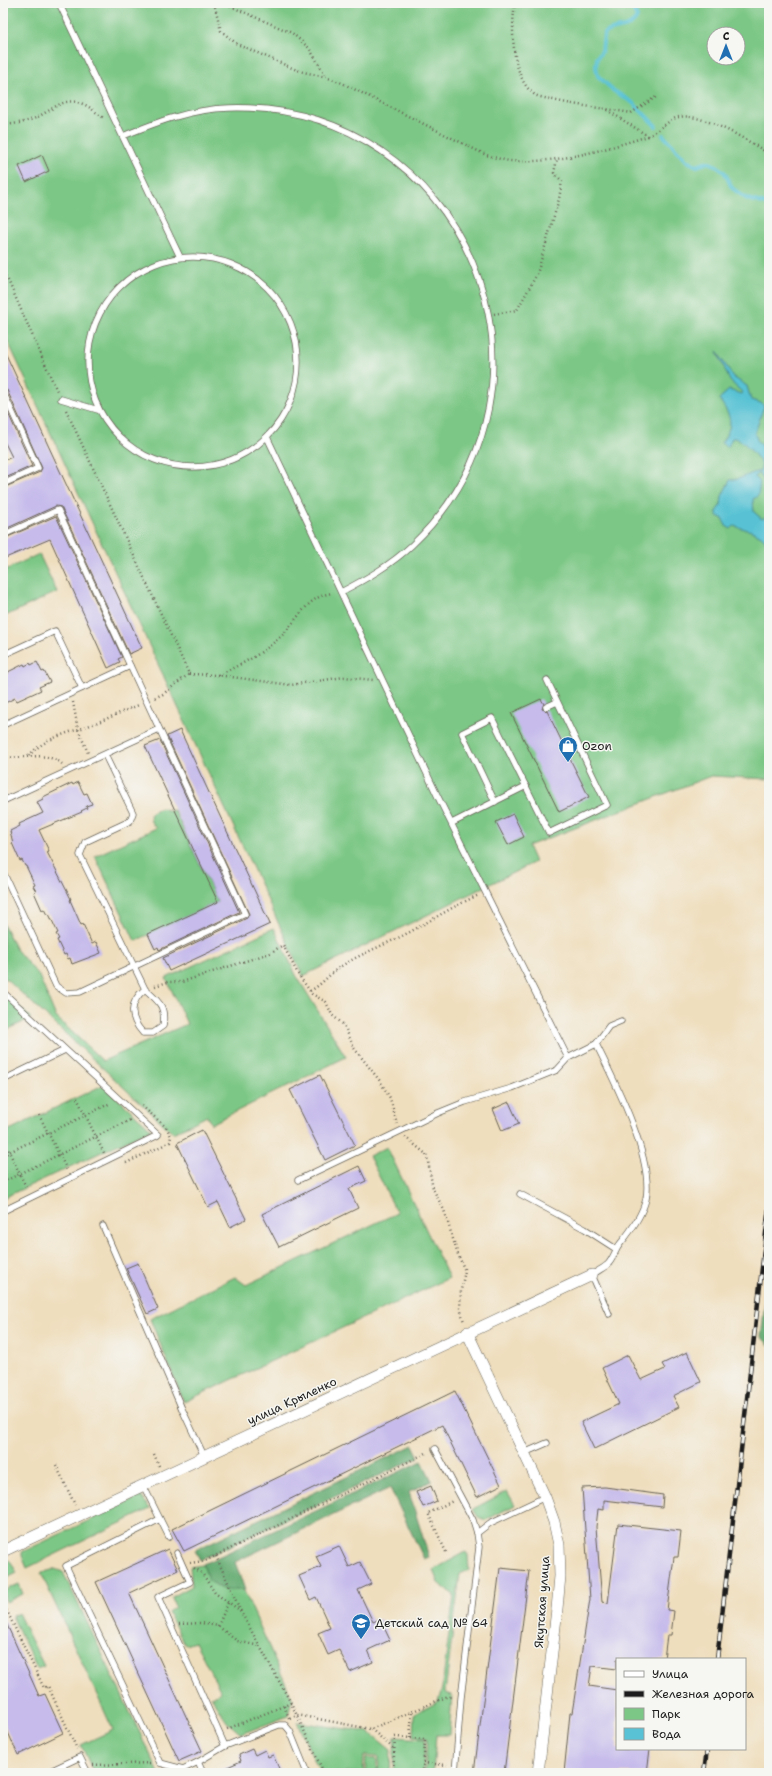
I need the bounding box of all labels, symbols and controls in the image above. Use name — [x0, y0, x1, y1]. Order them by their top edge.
north arrow — [706, 26, 746, 66]
text: С — [723, 29, 730, 44]
shop icon: Ozon — [557, 735, 579, 763]
place label: Ozon — [582, 738, 612, 754]
street label: улица Крыленко — [245, 1373, 339, 1429]
street label: Якутская улица — [531, 1555, 553, 1649]
school or university icon: Детский сад № 64 — [350, 1612, 372, 1640]
place label: Детский сад № 64 — [375, 1615, 488, 1631]
legend — [616, 1658, 746, 1750]
text: Улица — [652, 1666, 689, 1682]
text: Железная дорога — [652, 1686, 755, 1702]
text: Парк — [652, 1706, 681, 1722]
text: Вода — [652, 1726, 681, 1742]

